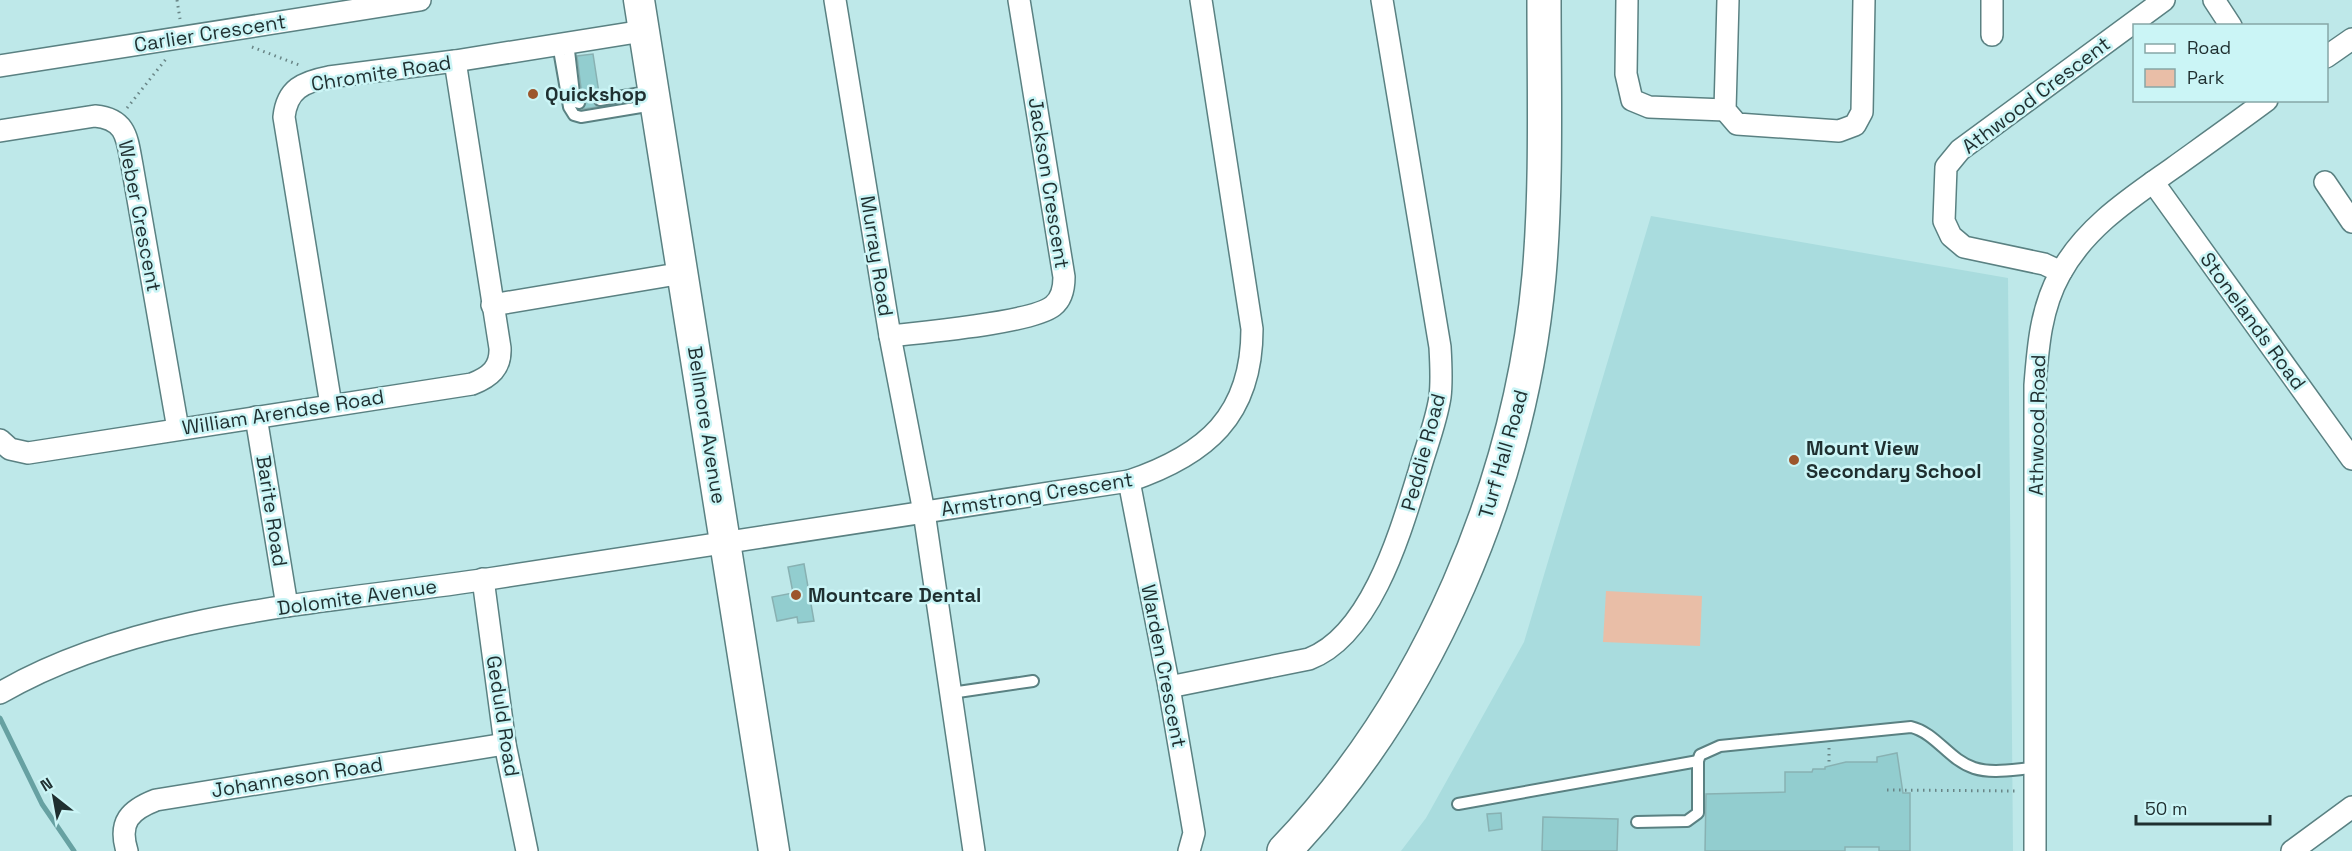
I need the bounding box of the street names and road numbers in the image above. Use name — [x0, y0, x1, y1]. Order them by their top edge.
street label: Carlier Crescent — [132, 8, 288, 58]
street label: Athwood Crescent — [1956, 31, 2116, 159]
street label: Chromite Road — [309, 49, 453, 97]
street label: Jackson Crescent — [1023, 96, 1075, 270]
street label: Weber Crescent — [113, 138, 167, 294]
street label: Murray Road — [855, 194, 899, 318]
street label: Stonelands Road — [2194, 247, 2312, 395]
street label: Bellmore Avenue — [682, 344, 732, 506]
street label: Athwood Road — [2023, 354, 2051, 496]
street label: William Arendse Road — [180, 383, 386, 441]
street label: Turf Hall Road — [1472, 387, 1534, 521]
street label: Peddie Road — [1395, 391, 1451, 513]
street label: Barite Road — [250, 454, 294, 568]
street label: Armstrong Crescent — [939, 466, 1135, 522]
street label: Dolomite Avenue — [275, 573, 439, 621]
street label: Warden Crescent — [1135, 582, 1193, 750]
street label: Geduld Road — [481, 654, 525, 778]
street label: Johanneson Road — [209, 751, 385, 803]

